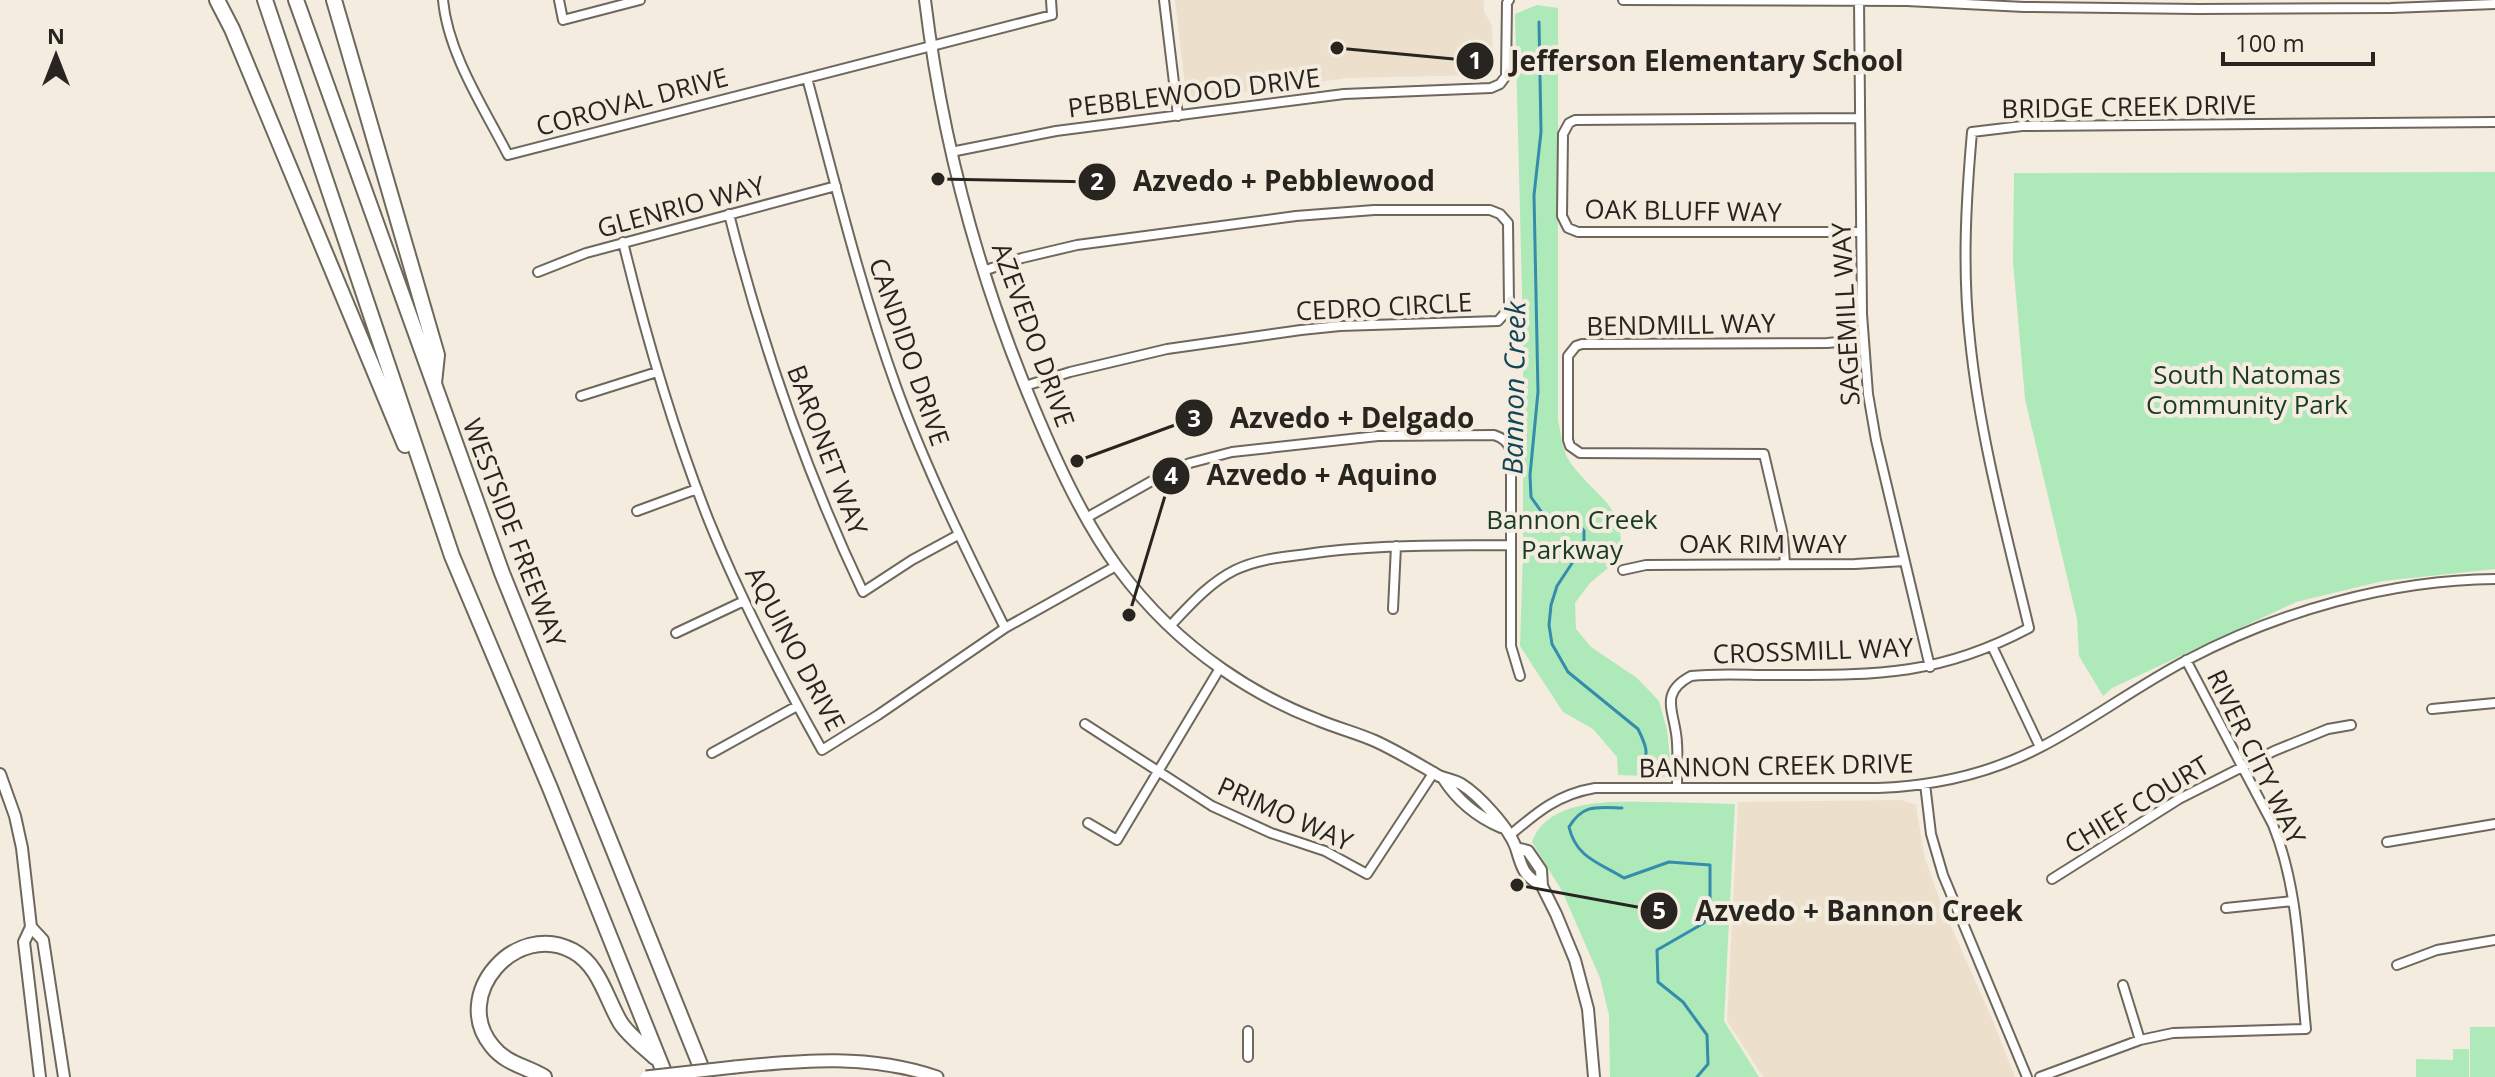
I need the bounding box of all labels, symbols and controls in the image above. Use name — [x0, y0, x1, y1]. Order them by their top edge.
north arrow — [16, 16, 96, 96]
scale bar — [2223, 16, 2373, 66]
text: N — [47, 20, 65, 50]
text: 100 m — [2235, 26, 2305, 59]
callout: Jefferson Elementary School — [1455, 35, 1920, 87]
text: Jefferson Elementary School — [1507, 41, 1904, 79]
text: 1 — [1468, 43, 1482, 76]
street label: COROVAL DRIVE — [532, 58, 732, 144]
street label: PEBBLEWOOD DRIVE — [1066, 59, 1322, 125]
street label: BRIDGE CREEK DRIVE — [2001, 86, 2257, 126]
callout: Azvedo + Pebblewood — [1077, 156, 1451, 208]
text: Azvedo + Pebblewood — [1133, 161, 1435, 199]
text: 2 — [1090, 164, 1104, 197]
street label: GLENRIO WAY — [593, 166, 769, 246]
street label: OAK BLUFF WAY — [1584, 190, 1782, 230]
street label: SAGEMILL WAY — [1822, 221, 1868, 407]
street label: AZEVEDO DRIVE — [984, 237, 1084, 432]
street label: CANDIDO DRIVE — [861, 253, 959, 450]
street label: CEDRO CIRCLE — [1295, 283, 1473, 329]
water label: Bannon Creek — [1492, 300, 1534, 475]
street label: BENDMILL WAY — [1586, 304, 1776, 344]
park label: South Natomas Community Park — [2146, 356, 2348, 422]
street label: BARONET WAY — [779, 359, 877, 540]
callout: Azvedo + Delgado — [1174, 392, 1490, 444]
text: Azvedo + Delgado — [1230, 398, 1474, 436]
text: 3 — [1187, 401, 1201, 434]
street label: WESTSIDE FREEWAY — [455, 413, 575, 652]
callout: Azvedo + Aquino — [1151, 450, 1454, 502]
text: Azvedo + Aquino — [1207, 455, 1437, 493]
text: 4 — [1164, 458, 1178, 491]
park label: Bannon Creek Parkway — [1486, 501, 1658, 567]
street label: OAK RIM WAY — [1679, 525, 1847, 561]
street label: AQUINO DRIVE — [737, 560, 854, 737]
street label: CROSSMILL WAY — [1712, 628, 1914, 671]
street label: RIVER CITY WAY — [2199, 663, 2315, 850]
street label: BANNON CREEK DRIVE — [1638, 745, 1914, 785]
street label: CHIEF COURT — [2057, 746, 2216, 862]
street label: PRIMO WAY — [1212, 767, 1359, 859]
callout: Azvedo + Bannon Creek — [1639, 885, 2039, 937]
text: Azvedo + Bannon Creek — [1695, 891, 2023, 929]
text: 5 — [1652, 893, 1666, 926]

